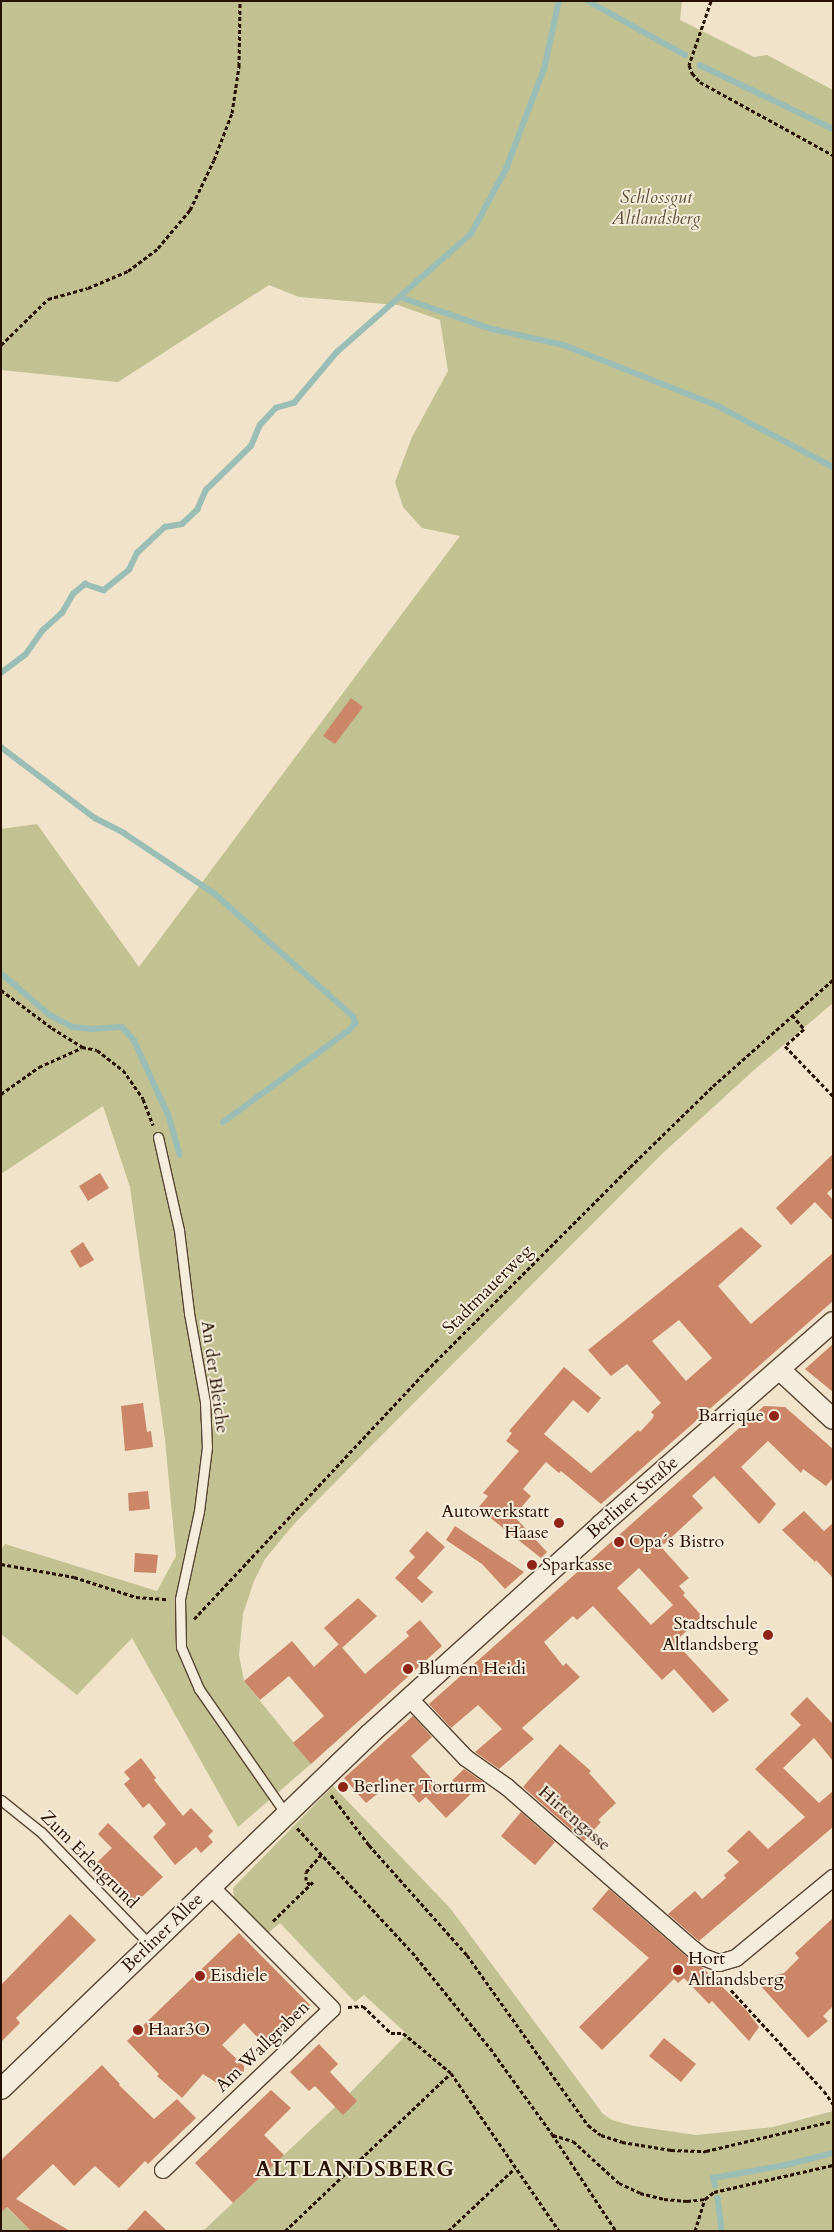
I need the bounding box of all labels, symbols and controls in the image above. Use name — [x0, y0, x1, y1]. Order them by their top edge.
park label: Schlossgut Altlandsberg — [612, 188, 700, 230]
street label: Stadtmauerweg — [439, 1241, 537, 1339]
street label: An der Bleiche — [195, 1319, 233, 1435]
place label: Barrique — [698, 1405, 764, 1427]
marker: Barrique — [768, 1410, 780, 1422]
street label: Berliner Straße — [583, 1452, 683, 1544]
place label: Autowerkstatt Haase — [441, 1502, 549, 1545]
marker: Autowerkstatt Haase — [553, 1517, 565, 1529]
place label: Opa´s Bistro — [629, 1531, 724, 1553]
marker: Opa´s Bistro — [613, 1536, 625, 1548]
place label: Sparkasse — [542, 1554, 613, 1576]
marker: Sparkasse — [526, 1559, 538, 1571]
place label: Stadtschule Altlandsberg — [662, 1614, 758, 1656]
marker: Stadtschule Altlandsberg — [762, 1629, 774, 1641]
place label: Blumen Heidi — [418, 1658, 526, 1680]
marker: Blumen Heidi — [402, 1663, 414, 1675]
place label: Berliner Torturm — [353, 1776, 486, 1798]
marker: Berliner Torturm — [337, 1781, 349, 1793]
street label: Hirtengasse — [533, 1782, 615, 1856]
street label: Zum Erlengrund — [35, 1806, 143, 1914]
street label: Berliner Allee — [118, 1889, 208, 1977]
place label: Hort Altlandsberg — [688, 1949, 784, 1992]
marker: Hort Altlandsberg — [672, 1964, 684, 1976]
place label: Eisdiele — [210, 1965, 268, 1987]
marker: Eisdiele — [194, 1970, 206, 1982]
street label: Am Wallgraben — [212, 1997, 314, 2097]
place label: Haar3O — [148, 2019, 210, 2041]
marker: Haar3O — [132, 2024, 144, 2036]
district label: ALTLANDSBERG — [253, 2157, 457, 2183]

